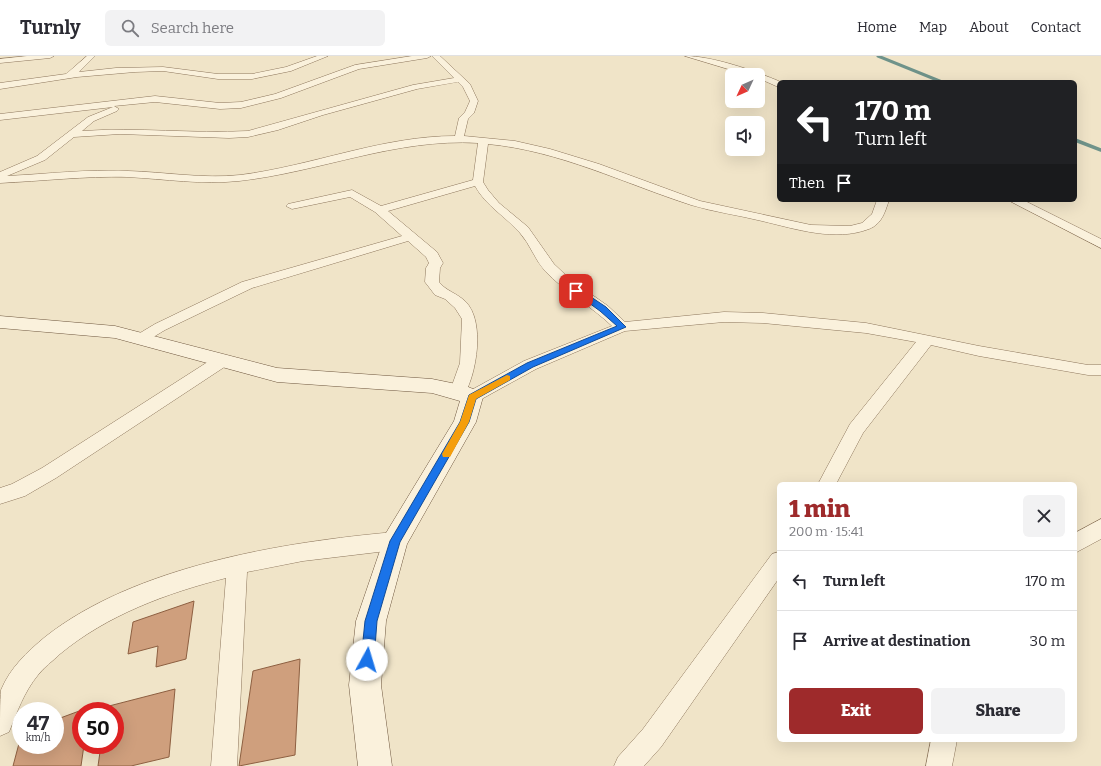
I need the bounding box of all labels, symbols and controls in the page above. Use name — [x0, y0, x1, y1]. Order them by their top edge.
search box — [105, 10, 385, 46]
text: Turnly — [20, 16, 81, 39]
icon: search — [119, 17, 141, 39]
text: Search here — [151, 19, 234, 37]
text: Home — [857, 19, 897, 36]
text: Map — [919, 19, 947, 36]
text: About — [969, 19, 1009, 36]
text: Contact — [1031, 19, 1081, 36]
north arrow — [725, 68, 765, 108]
map controls — [725, 68, 765, 156]
text: 170 m — [855, 94, 931, 127]
icon: left — [789, 96, 841, 148]
button: sound — [725, 116, 765, 156]
text: Turn left — [855, 128, 927, 150]
icon: arrive — [833, 172, 855, 194]
text: Then — [789, 174, 825, 192]
pin — [559, 274, 593, 308]
icon: arrive — [565, 280, 587, 302]
text: 1 min — [789, 495, 850, 523]
button: close — [1023, 495, 1065, 537]
text: 200 m · 15:41 — [789, 524, 864, 539]
icon: left — [789, 570, 811, 592]
text: Turn left — [823, 572, 885, 590]
text: 170 m — [1025, 572, 1065, 590]
icon: arrive — [789, 630, 811, 652]
text: Arrive at destination — [823, 632, 970, 650]
text: 30 m — [1030, 632, 1065, 650]
position arrow — [346, 639, 388, 681]
button: Exit — [789, 688, 923, 734]
button: Share — [931, 688, 1065, 734]
speed limit sign: 50 — [72, 702, 124, 754]
text: 47 — [27, 711, 49, 735]
text: km/h — [26, 732, 50, 744]

